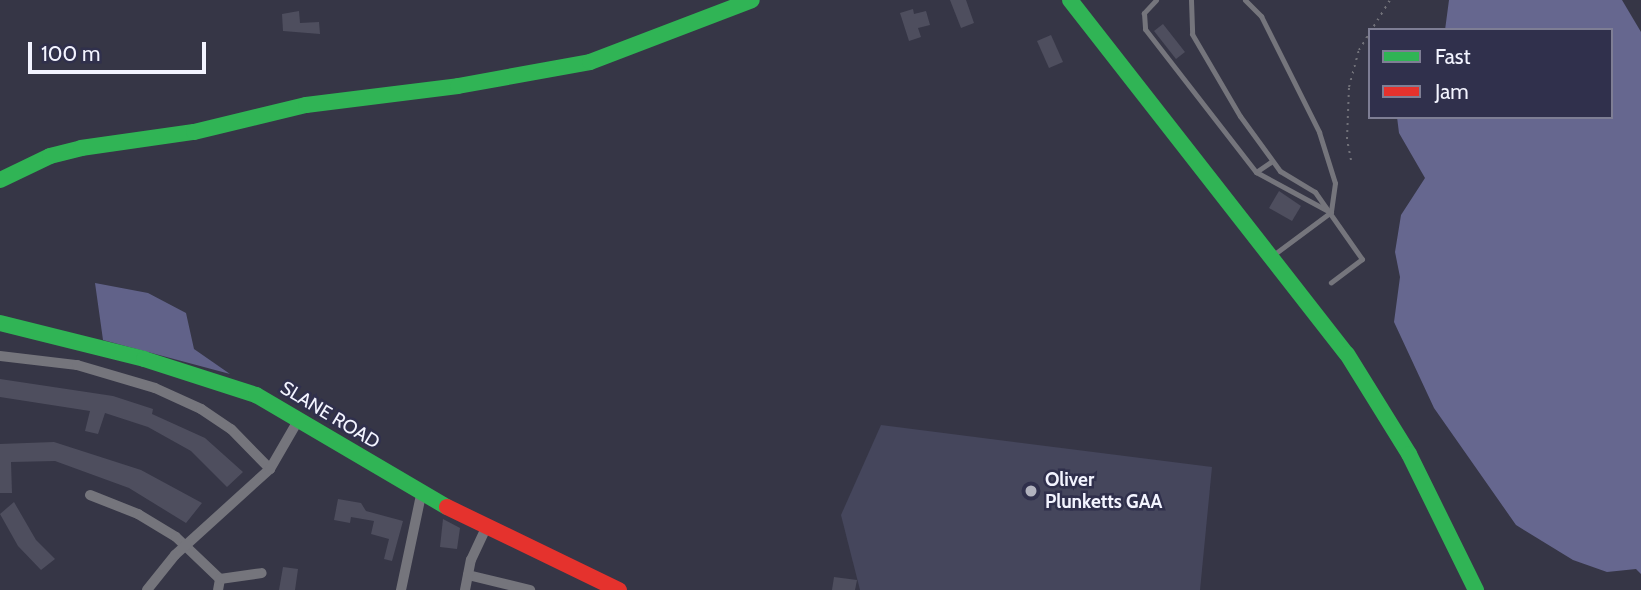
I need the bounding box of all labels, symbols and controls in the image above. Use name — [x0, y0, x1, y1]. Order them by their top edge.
scale bar — [32, 28, 210, 72]
legend — [1368, 28, 1613, 119]
text: 100 m — [41, 41, 100, 66]
text: Fast — [1435, 44, 1471, 69]
text: Jam — [1435, 79, 1469, 104]
street label: SLANE ROAD — [276, 376, 384, 454]
place label: Oliver Plunketts GAA — [1045, 469, 1162, 513]
marker: Oliver Plunketts GAA — [1023, 483, 1039, 499]

